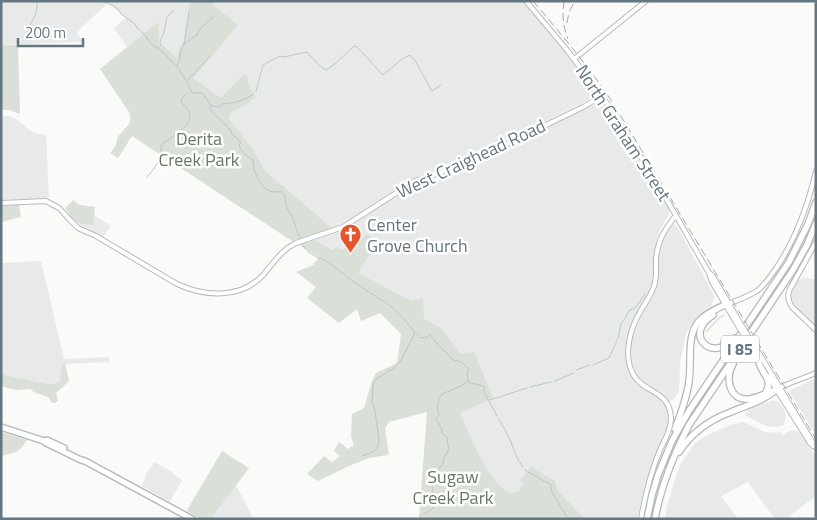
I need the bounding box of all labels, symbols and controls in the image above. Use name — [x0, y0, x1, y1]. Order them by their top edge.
scale bar — [18, 15, 82, 47]
text: 200 m — [25, 21, 66, 44]
street label: North Graham Street — [569, 59, 678, 207]
street label: West Craighead Road — [392, 112, 550, 205]
park label: Derita Creek Park — [159, 125, 240, 173]
place label: Center Grove Church — [367, 211, 468, 259]
church icon: Center Grove Church — [339, 223, 363, 254]
road number: I 85 — [721, 336, 759, 362]
park label: Sugaw Creek Park — [413, 463, 494, 511]

